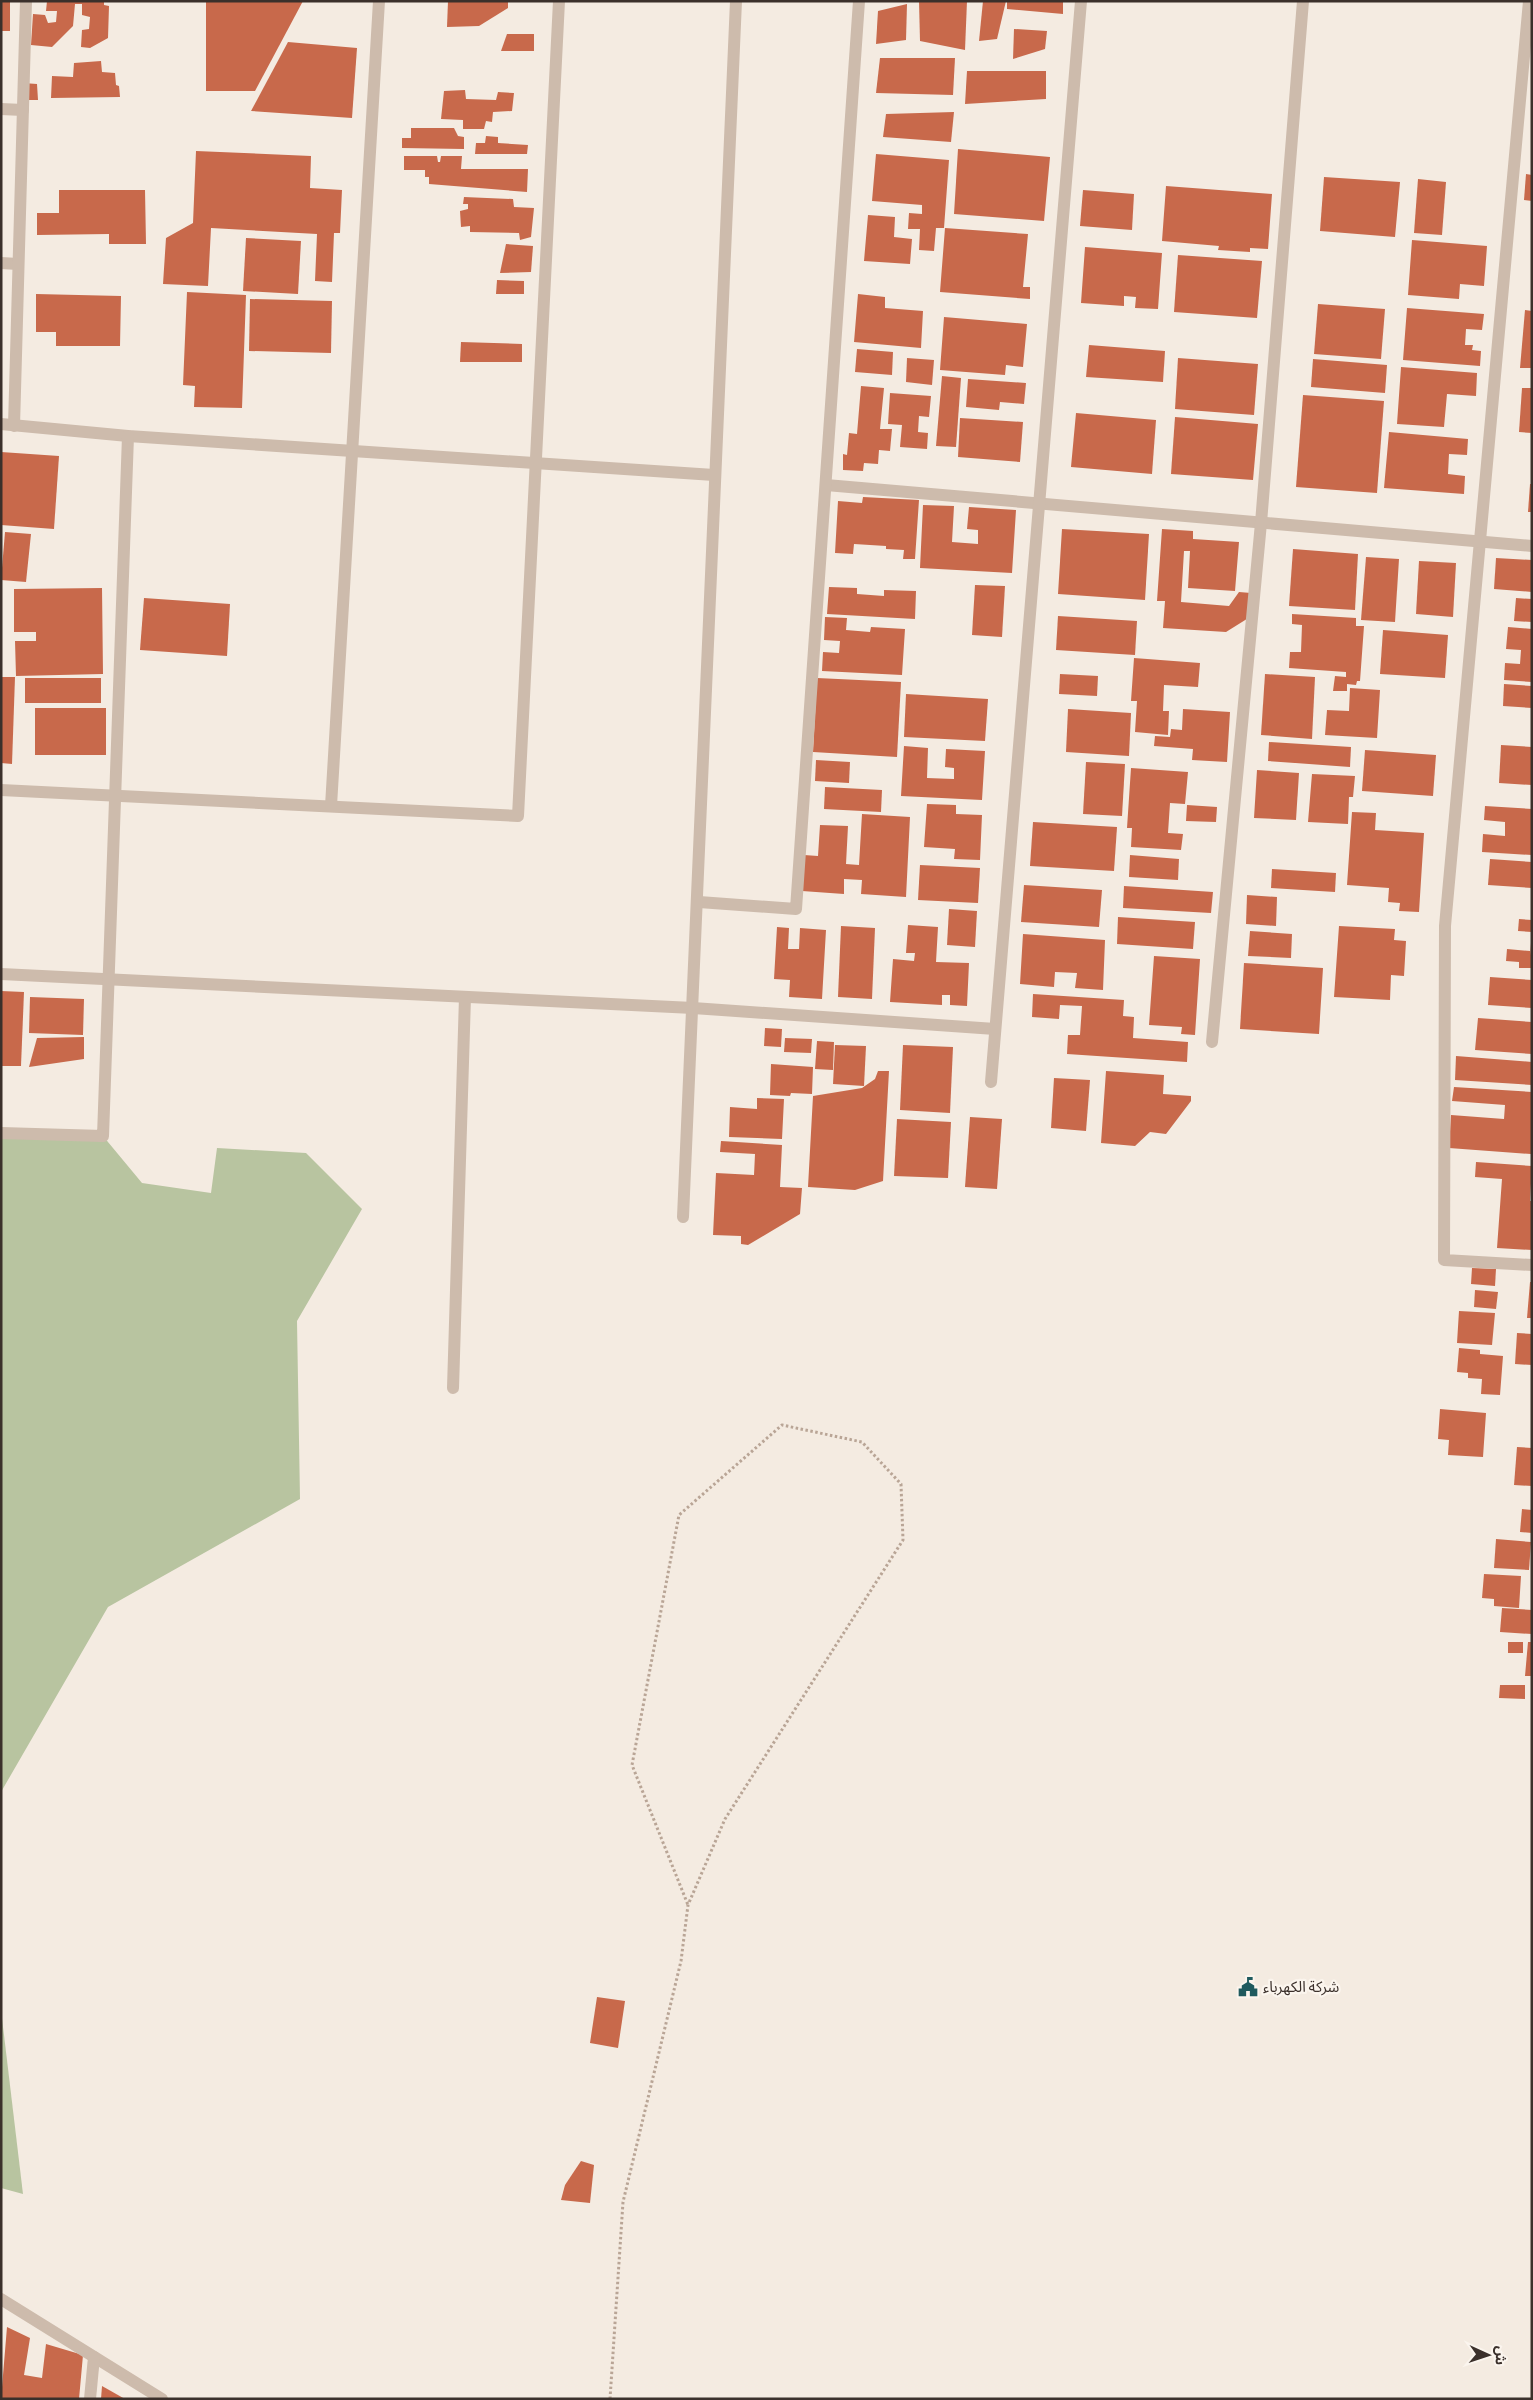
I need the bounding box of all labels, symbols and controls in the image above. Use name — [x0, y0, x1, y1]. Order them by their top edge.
public building icon: شركة الكهرباء — [1237, 1976, 1259, 1998]
place label: شركة الكهرباء — [1263, 1977, 1339, 1996]
north arrow — [1463, 2330, 1513, 2380]
text: ش — [1492, 2346, 1510, 2366]

